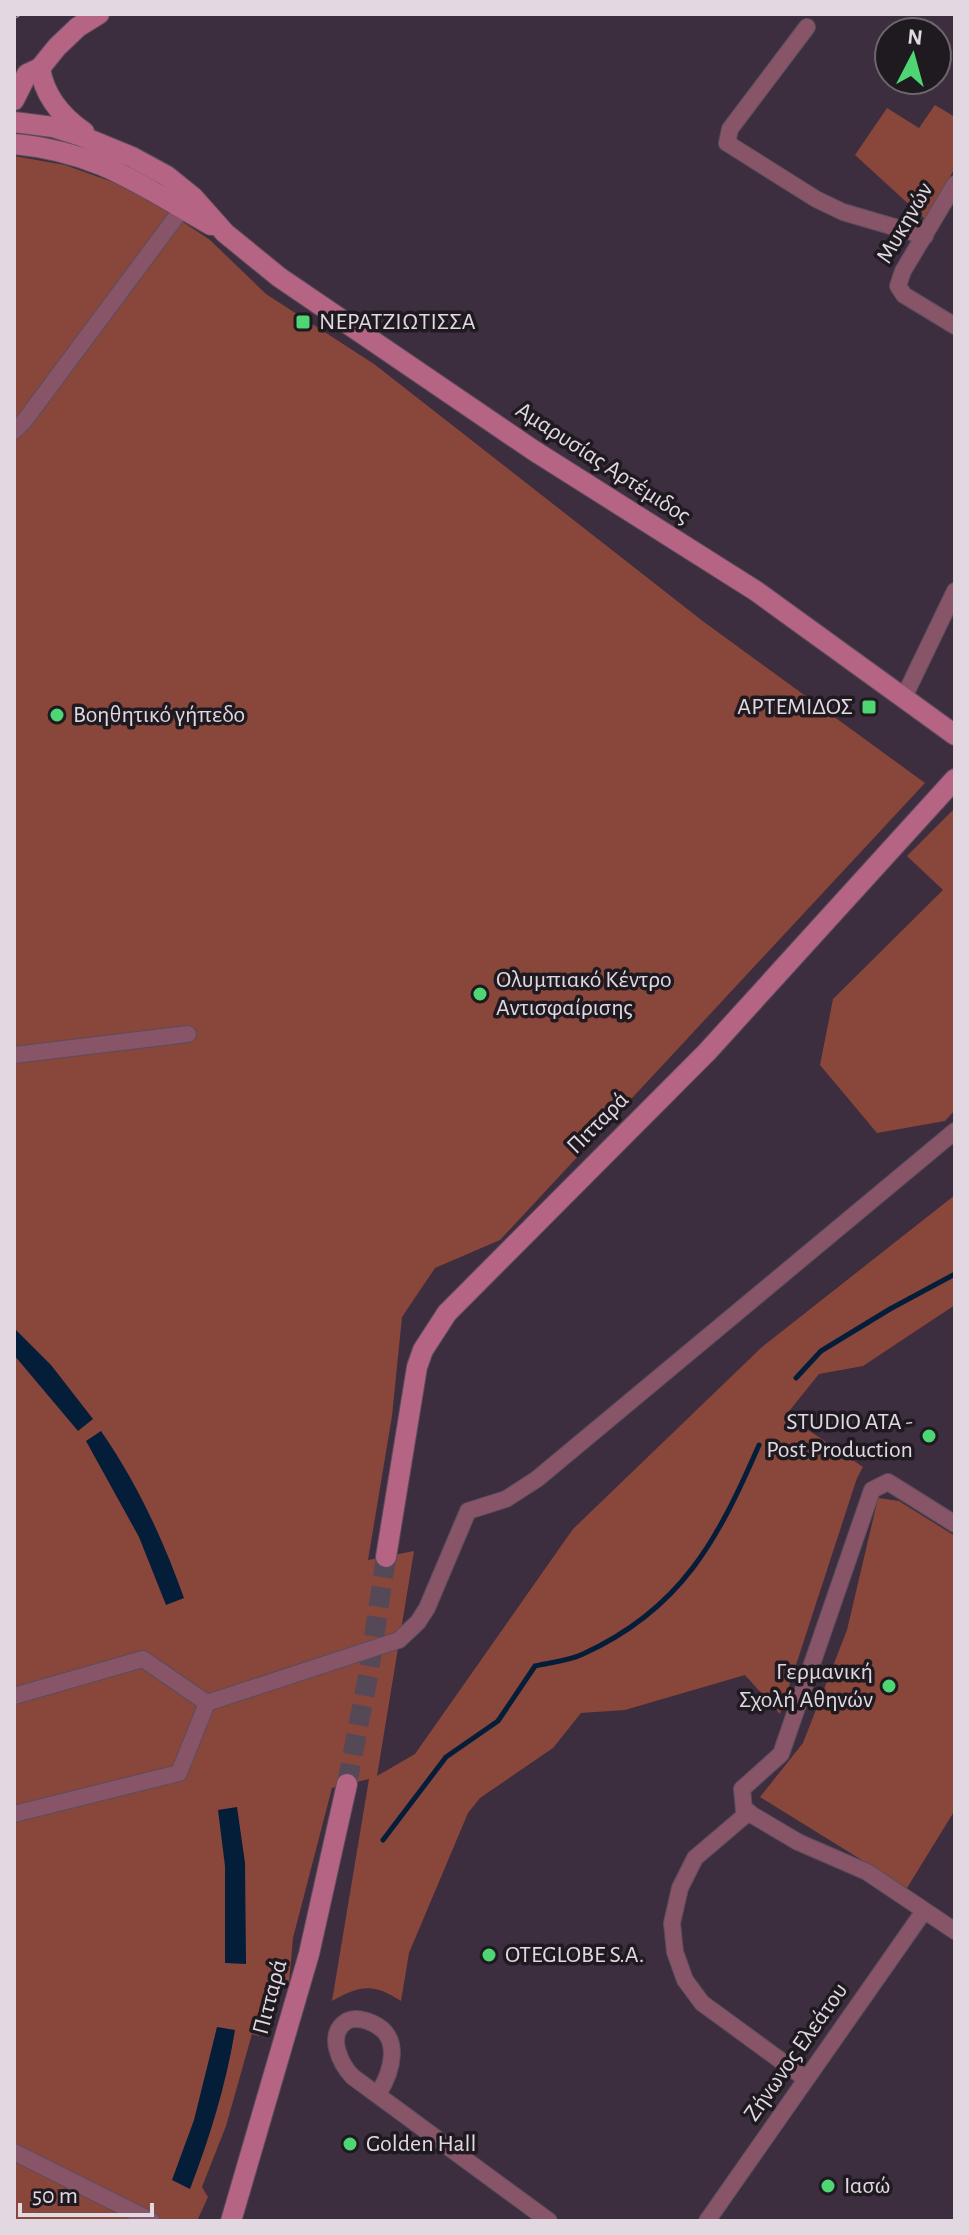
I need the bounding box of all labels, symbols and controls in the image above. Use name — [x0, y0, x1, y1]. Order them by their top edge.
north arrow — [873, 16, 953, 96]
text: N — [906, 25, 924, 49]
street label: Μυκηνών — [872, 178, 938, 268]
place label: ΝΕΡΑΤΖΙΩΤΙΣΣΑ — [319, 310, 476, 334]
marker: ΝΕΡΑΤΖΙΩΤΙΣΣΑ — [294, 313, 312, 331]
street label: Αμαρυσίας Αρτέμιδος — [511, 398, 695, 528]
place label: ΑΡΤΕΜΙΔΟΣ — [737, 695, 853, 719]
marker: ΑΡΤΕΜΙΔΟΣ — [860, 698, 878, 716]
place label: Βοηθητικό γήπεδο — [73, 703, 245, 727]
marker: Βοηθητικό γήπεδο — [48, 706, 66, 724]
place label: Ολυμπιακό Κέντρο Αντισφαίρισης — [496, 968, 672, 1020]
marker: Ολυμπιακό Κέντρο Αντισφαίρισης — [471, 985, 489, 1003]
street label: Πιτταρά — [563, 1088, 633, 1158]
place label: STUDIO ATA - Post Production — [766, 1410, 913, 1462]
marker: STUDIO ATA - Post Production — [920, 1427, 938, 1445]
place label: Γερμανική Σχολή Αθηνών — [739, 1660, 873, 1712]
marker: Γερμανική Σχολή Αθηνών — [880, 1677, 898, 1695]
place label: OTEGLOBE S.A. — [505, 1943, 644, 1967]
marker: OTEGLOBE S.A. — [480, 1946, 498, 1964]
street label: Πιτταρά — [249, 1957, 291, 2037]
street label: Ζήνωνος Ελεάτου — [740, 1979, 852, 2125]
place label: Golden Hall — [366, 2132, 476, 2156]
marker: Golden Hall — [341, 2135, 359, 2153]
scale bar — [20, 2167, 152, 2217]
place label: Ιασώ — [844, 2174, 891, 2198]
marker: Ιασώ — [819, 2177, 837, 2195]
text: 50 m — [32, 2184, 78, 2208]

